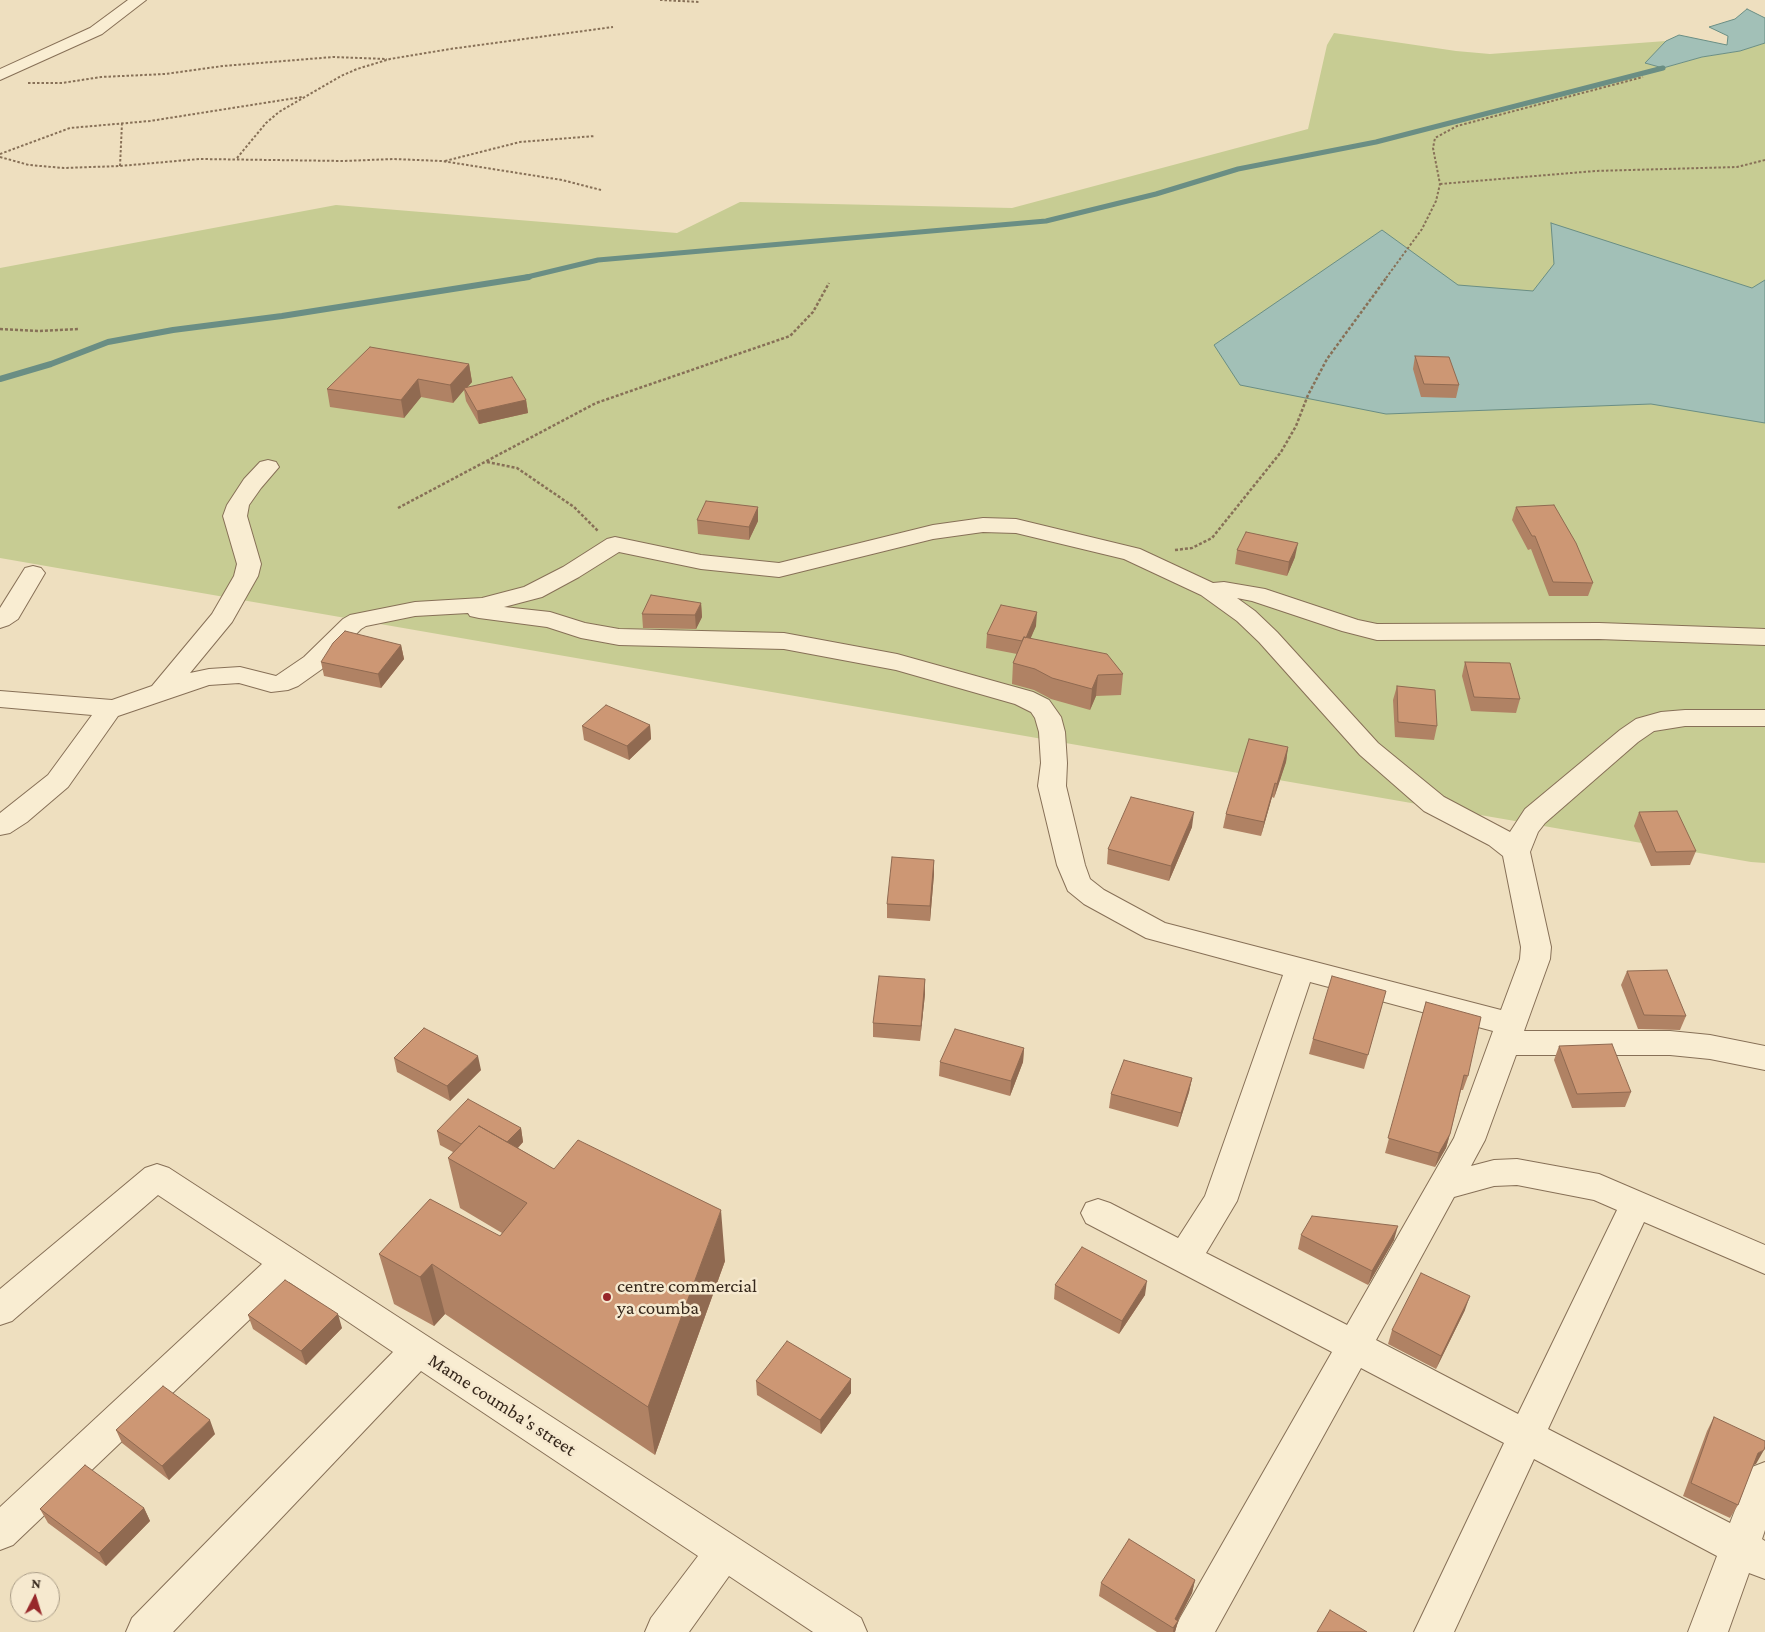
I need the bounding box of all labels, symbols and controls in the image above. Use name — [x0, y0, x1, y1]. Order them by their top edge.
place label: centre commercial ya coumba — [617, 1275, 757, 1319]
marker: centre commercial ya coumba — [601, 1291, 613, 1303]
street label: Mame coumba's street — [424, 1349, 580, 1461]
north arrow — [10, 1572, 60, 1622]
text: N — [31, 1575, 42, 1591]

